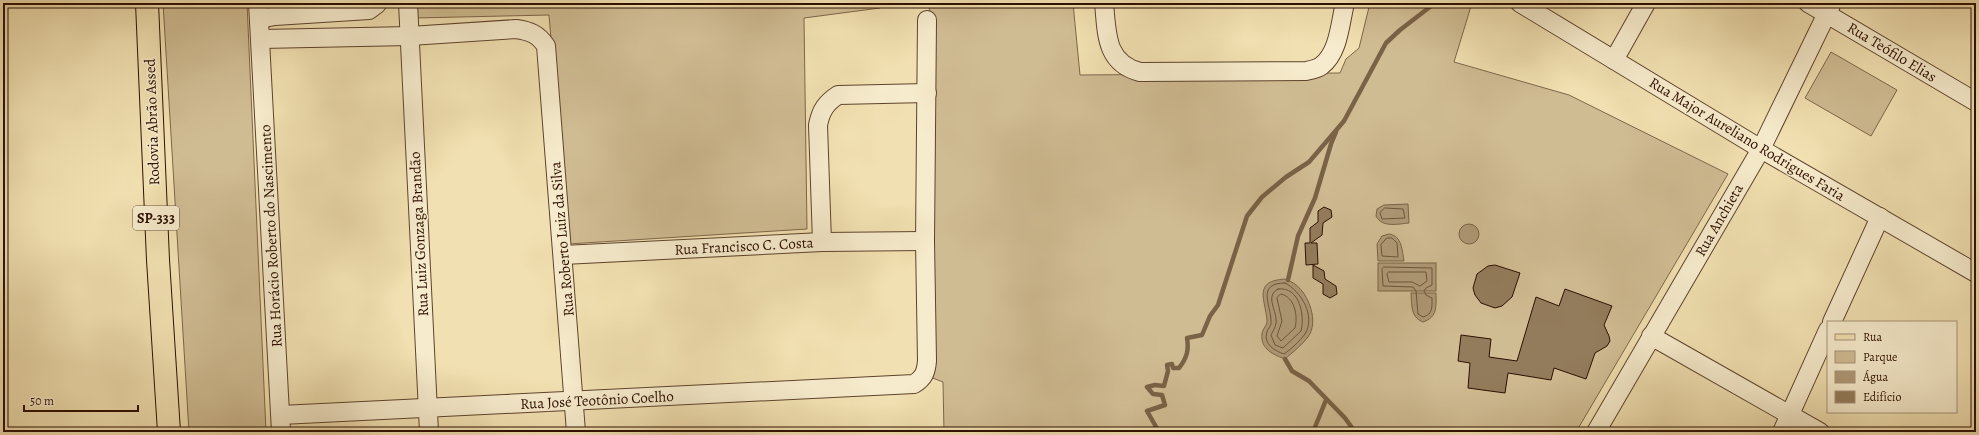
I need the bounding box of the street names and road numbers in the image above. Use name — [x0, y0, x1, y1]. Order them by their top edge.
street label: Rua Teófilo Elias — [1844, 17, 1940, 87]
street label: Rodovia Abrão Assed — [140, 57, 164, 186]
street label: Rua Major Aureliano Rodrigues Faria — [1645, 72, 1849, 206]
street label: Rua Horácio Roberto do Nascimento — [255, 124, 287, 348]
street label: Rua Luiz Gonzaga Brandão — [405, 151, 433, 317]
street label: Rua Roberto Luiz da Silva — [545, 161, 579, 317]
street label: Rua Anchieta — [1690, 180, 1748, 260]
road number: SP-333 — [133, 206, 179, 230]
street label: Rua Francisco C. Costa — [674, 232, 814, 260]
street label: Rua José Teotônio Coelho — [520, 386, 674, 414]

